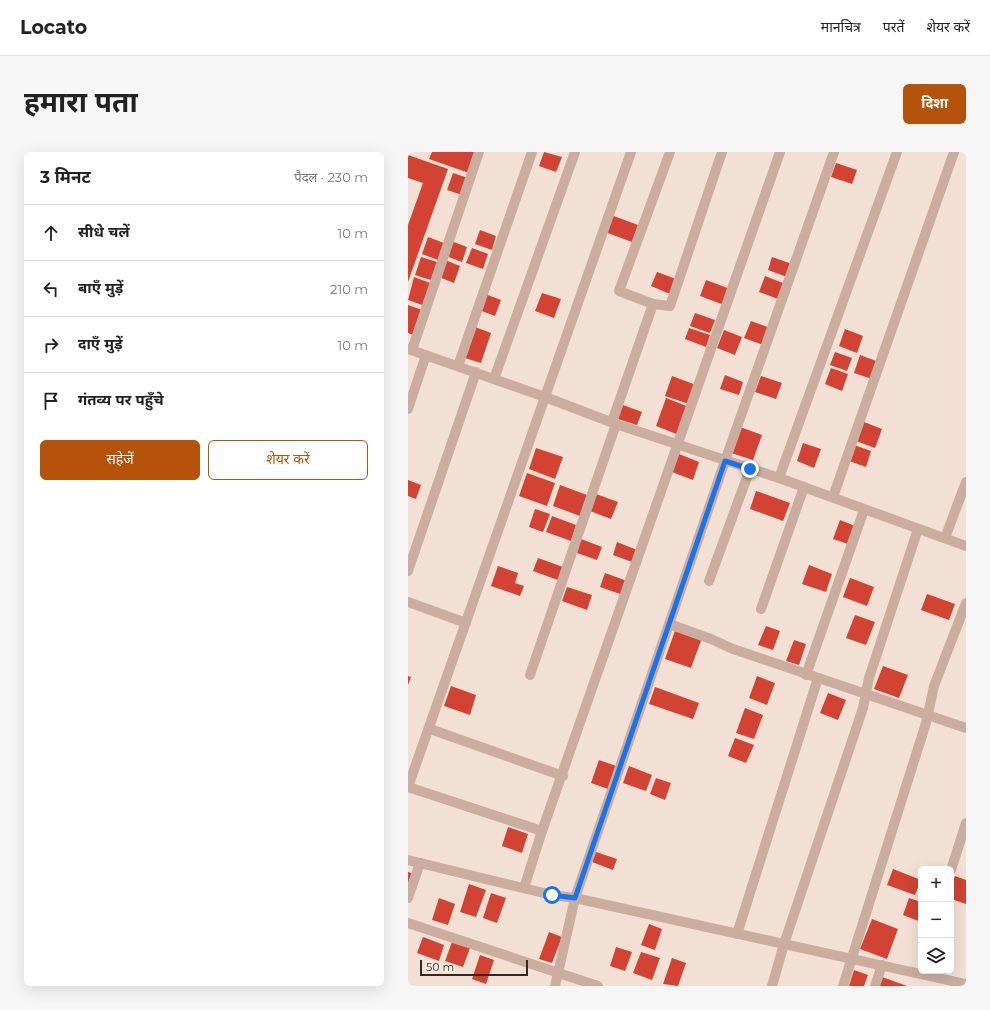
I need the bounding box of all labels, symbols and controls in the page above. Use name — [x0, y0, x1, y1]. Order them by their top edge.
text: Locato — [20, 16, 87, 39]
text: मानचित्र — [821, 18, 861, 36]
text: परतें — [883, 18, 904, 36]
text: शेयर करें — [926, 18, 970, 36]
button: दिशा — [903, 84, 966, 124]
text: हमारा पता — [24, 85, 138, 119]
text: 3 मिनट — [40, 167, 91, 187]
text: पैदल · 230 m — [294, 169, 368, 185]
icon: ahead — [40, 222, 62, 244]
text: सीधे चलें — [78, 222, 130, 241]
text: 10 m — [338, 225, 368, 241]
icon: left — [40, 278, 62, 300]
text: बाएँ मुड़ें — [78, 278, 123, 297]
text: 210 m — [330, 281, 368, 297]
icon: right — [40, 334, 62, 356]
text: दाएँ मुड़ें — [78, 334, 123, 353]
text: 10 m — [338, 337, 368, 353]
icon: arrive — [40, 390, 62, 412]
text: गंतव्य पर पहुँचे — [78, 390, 164, 409]
button: सहेजें — [40, 440, 200, 480]
button: शेयर करें — [208, 440, 368, 480]
route end — [741, 460, 759, 478]
map controls — [918, 866, 954, 974]
button: + — [918, 866, 954, 902]
route start — [543, 886, 561, 904]
button: − — [918, 902, 954, 938]
button: layers — [918, 938, 954, 974]
scale bar — [420, 958, 528, 977]
text: 50 m — [426, 960, 454, 974]

